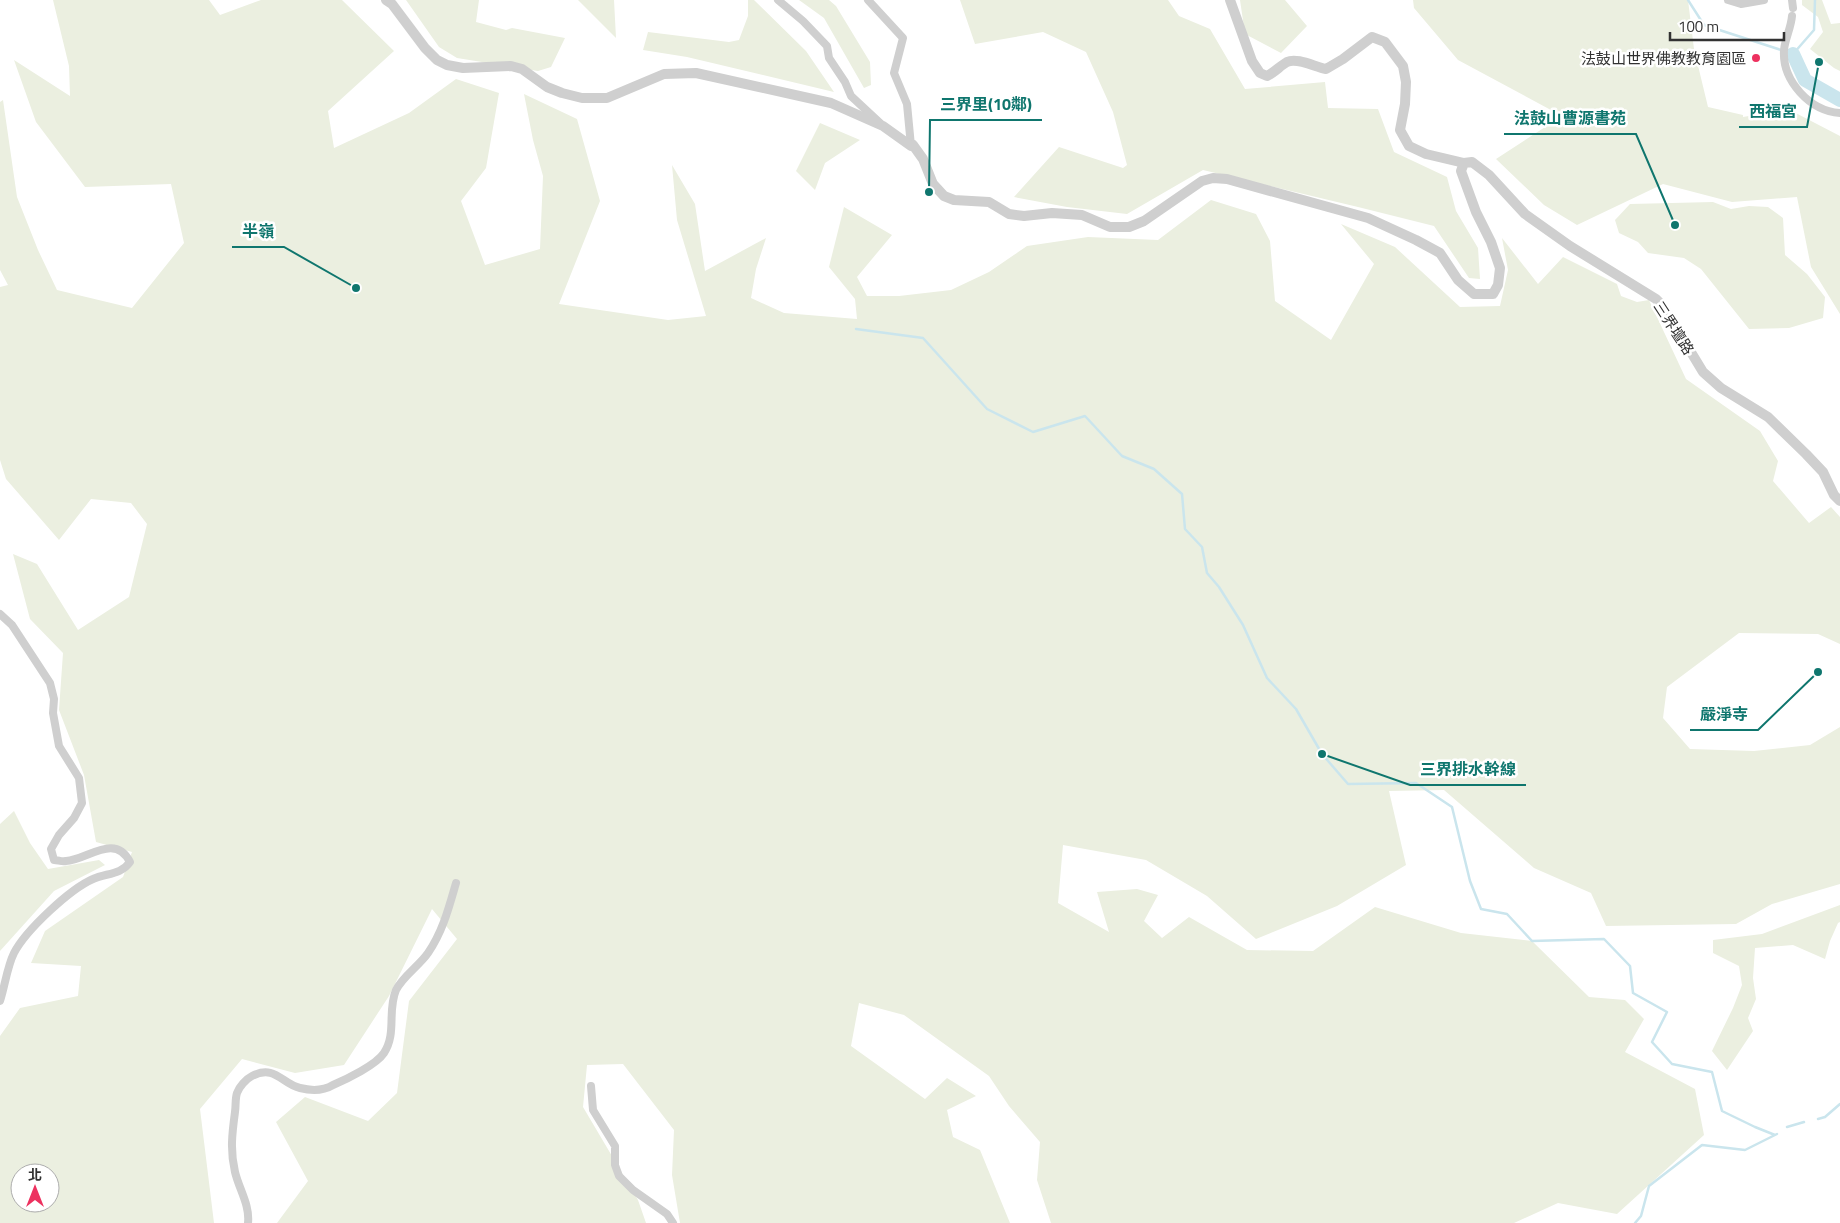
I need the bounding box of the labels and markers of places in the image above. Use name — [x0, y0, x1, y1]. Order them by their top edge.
place label: 法鼓山世界佛教教育園區 — [1581, 47, 1746, 70]
marker: 法鼓山世界佛教教育園區 — [1750, 52, 1762, 64]
callout: 三界里(10鄰) — [930, 89, 1042, 120]
callout: 西福宮 — [1739, 96, 1807, 127]
callout: 法鼓山曹源書苑 — [1504, 103, 1636, 134]
callout: 半嶺 — [232, 216, 284, 247]
callout: 嚴淨寺 — [1690, 699, 1758, 730]
callout: 三界排水幹線 — [1410, 754, 1526, 785]

